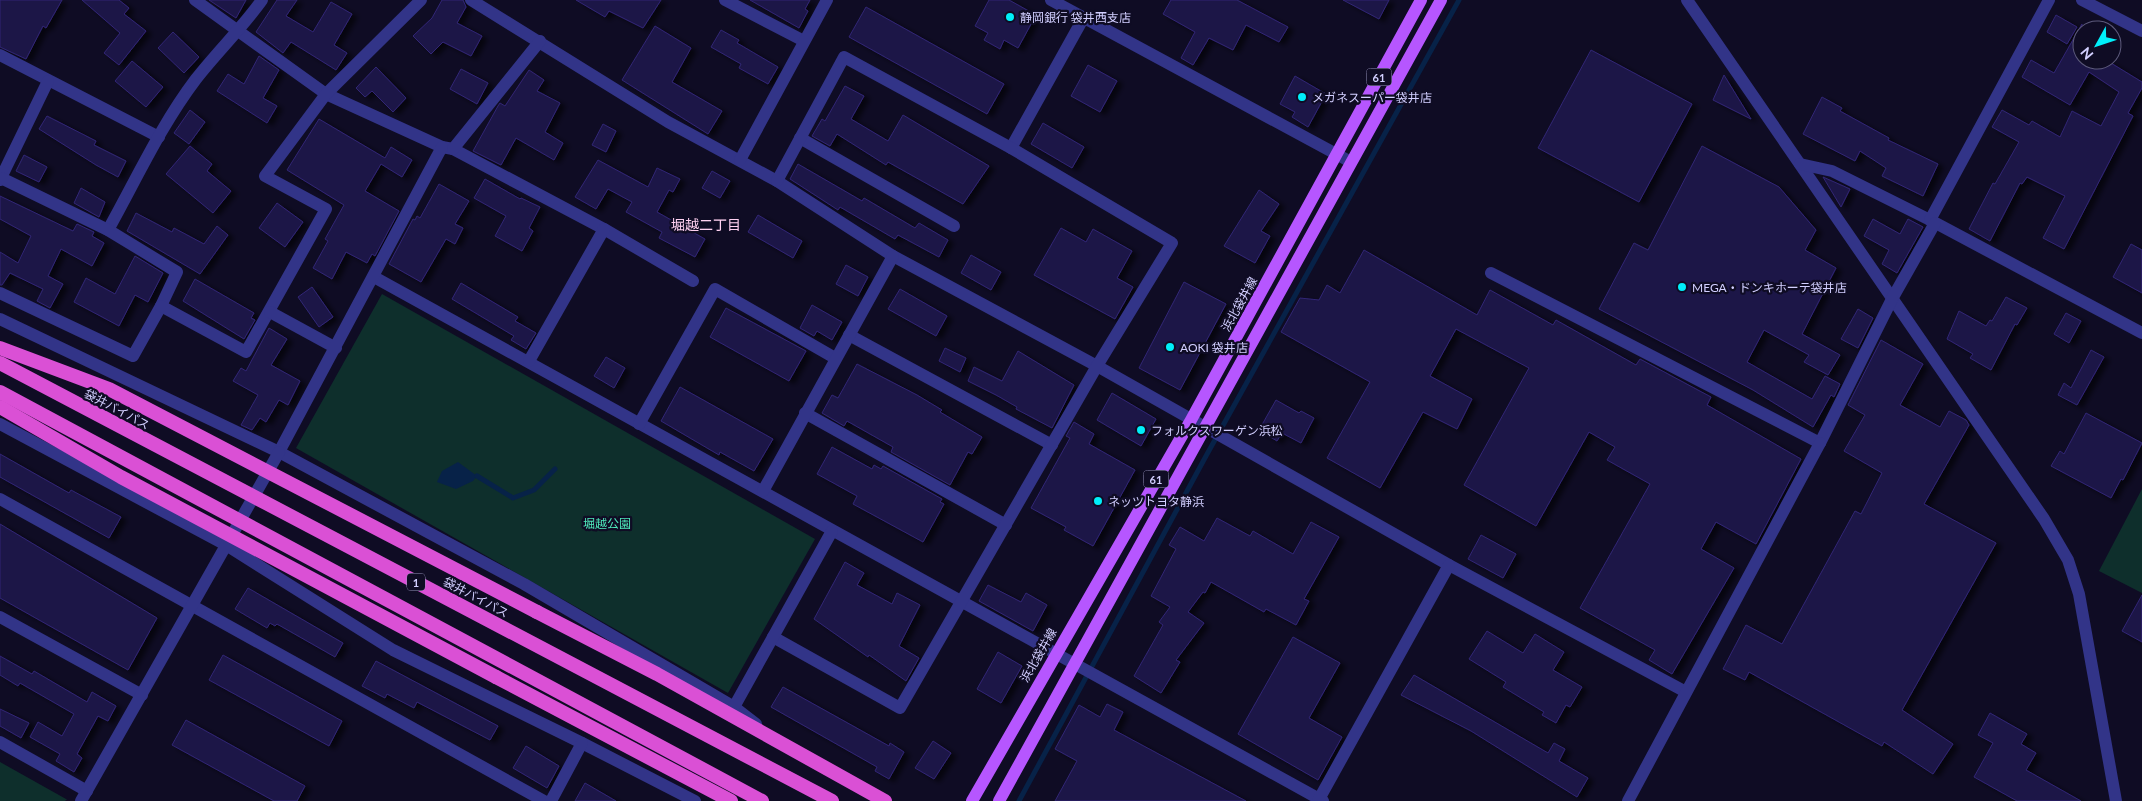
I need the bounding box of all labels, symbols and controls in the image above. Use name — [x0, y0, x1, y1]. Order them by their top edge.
place label: 静岡銀行 袋井西支店 — [1020, 10, 1131, 25]
marker: 静岡銀行 袋井西支店 — [1004, 11, 1016, 23]
north arrow — [2072, 20, 2122, 70]
text: N — [2077, 44, 2097, 63]
road number: 61 — [1366, 68, 1392, 86]
place label: メガネスーパー袋井店 — [1312, 90, 1432, 105]
marker: メガネスーパー袋井店 — [1296, 91, 1308, 103]
district label: 堀越二丁目 — [671, 216, 741, 233]
street label: 浜北袋井線 — [1218, 274, 1260, 334]
place label: MEGA・ドンキホーテ袋井店 — [1692, 280, 1847, 295]
marker: MEGA・ドンキホーテ袋井店 — [1676, 281, 1688, 293]
place label: AOKI 袋井店 — [1180, 340, 1248, 355]
marker: AOKI 袋井店 — [1164, 341, 1176, 353]
street label: 袋井バイパス — [81, 385, 152, 432]
place label: フォルクスワーゲン浜松 — [1151, 423, 1283, 438]
marker: フォルクスワーゲン浜松 — [1135, 424, 1147, 436]
road number: 61 — [1144, 470, 1168, 488]
place label: ネッツトヨタ静浜 — [1108, 494, 1204, 509]
marker: ネッツトヨタ静浜 — [1092, 495, 1104, 507]
park label: 堀越公園 — [583, 516, 631, 531]
street label: 袋井バイパス — [440, 573, 511, 620]
road number: 1 — [407, 574, 425, 590]
street label: 浜北袋井線 — [1017, 625, 1059, 685]

